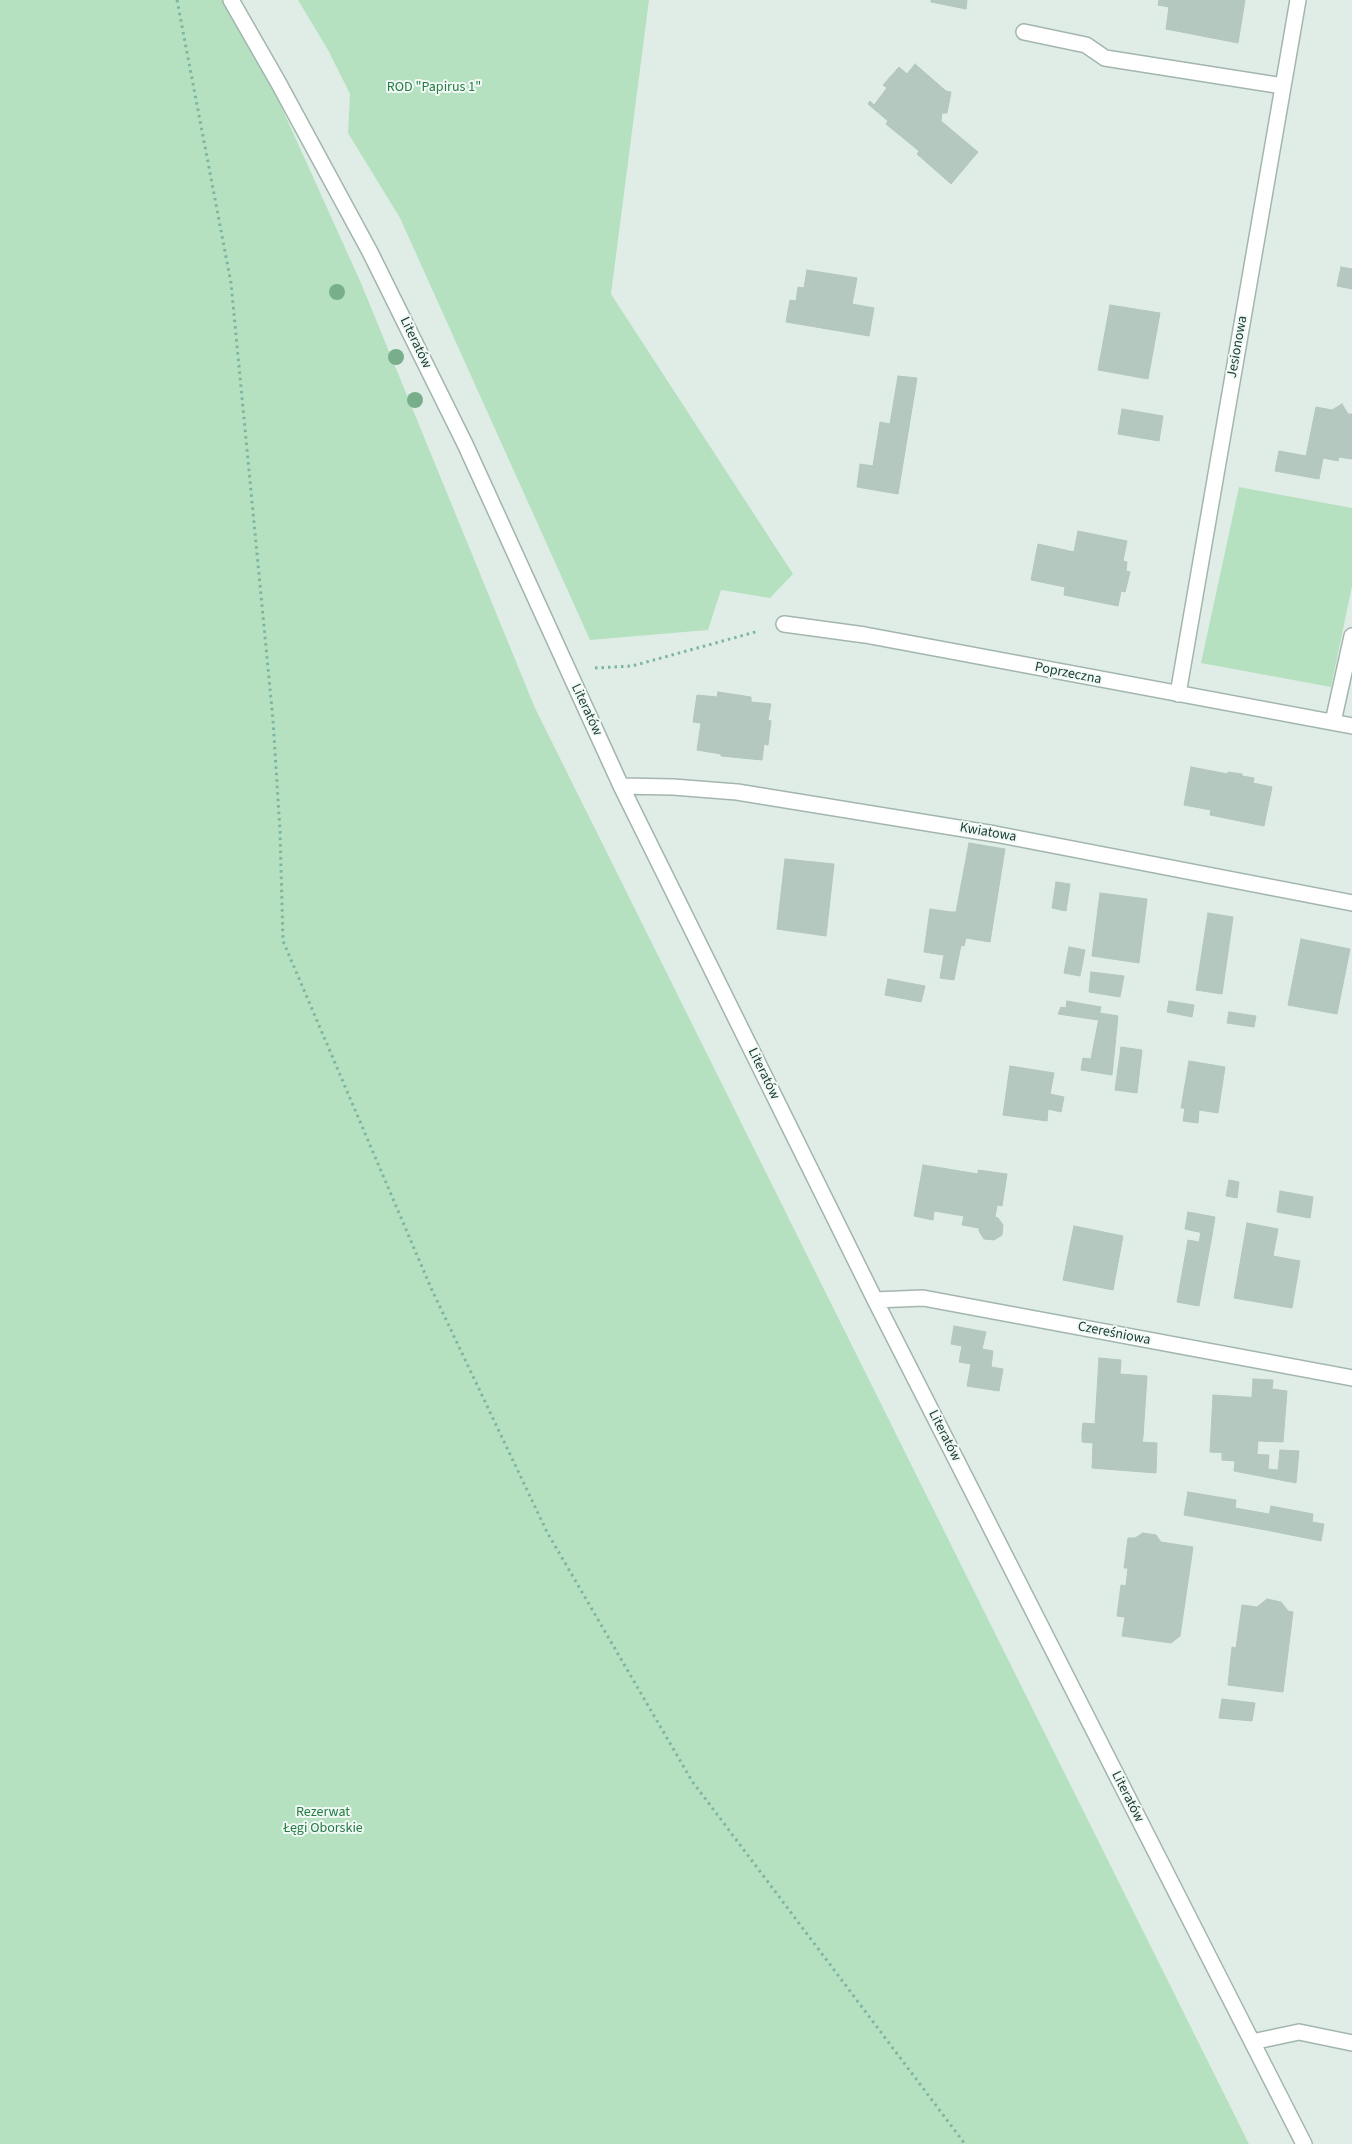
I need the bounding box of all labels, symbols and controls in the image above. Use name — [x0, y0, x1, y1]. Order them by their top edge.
park label: ROD "Papirus 1" — [387, 80, 481, 96]
street label: Literatów — [395, 314, 435, 372]
street label: Jesionowa — [1224, 315, 1252, 379]
street label: Poprzeczna — [1033, 659, 1103, 689]
street label: Literatów — [567, 681, 605, 739]
street label: Kwiatowa — [958, 820, 1018, 846]
street label: Literatów — [743, 1045, 783, 1103]
street label: Czereśniowa — [1076, 1319, 1152, 1349]
street label: Literatów — [924, 1408, 964, 1464]
street label: Literatów — [1107, 1769, 1147, 1825]
park label: Rezerwat Łęgi Oborskie — [283, 1805, 363, 1838]

